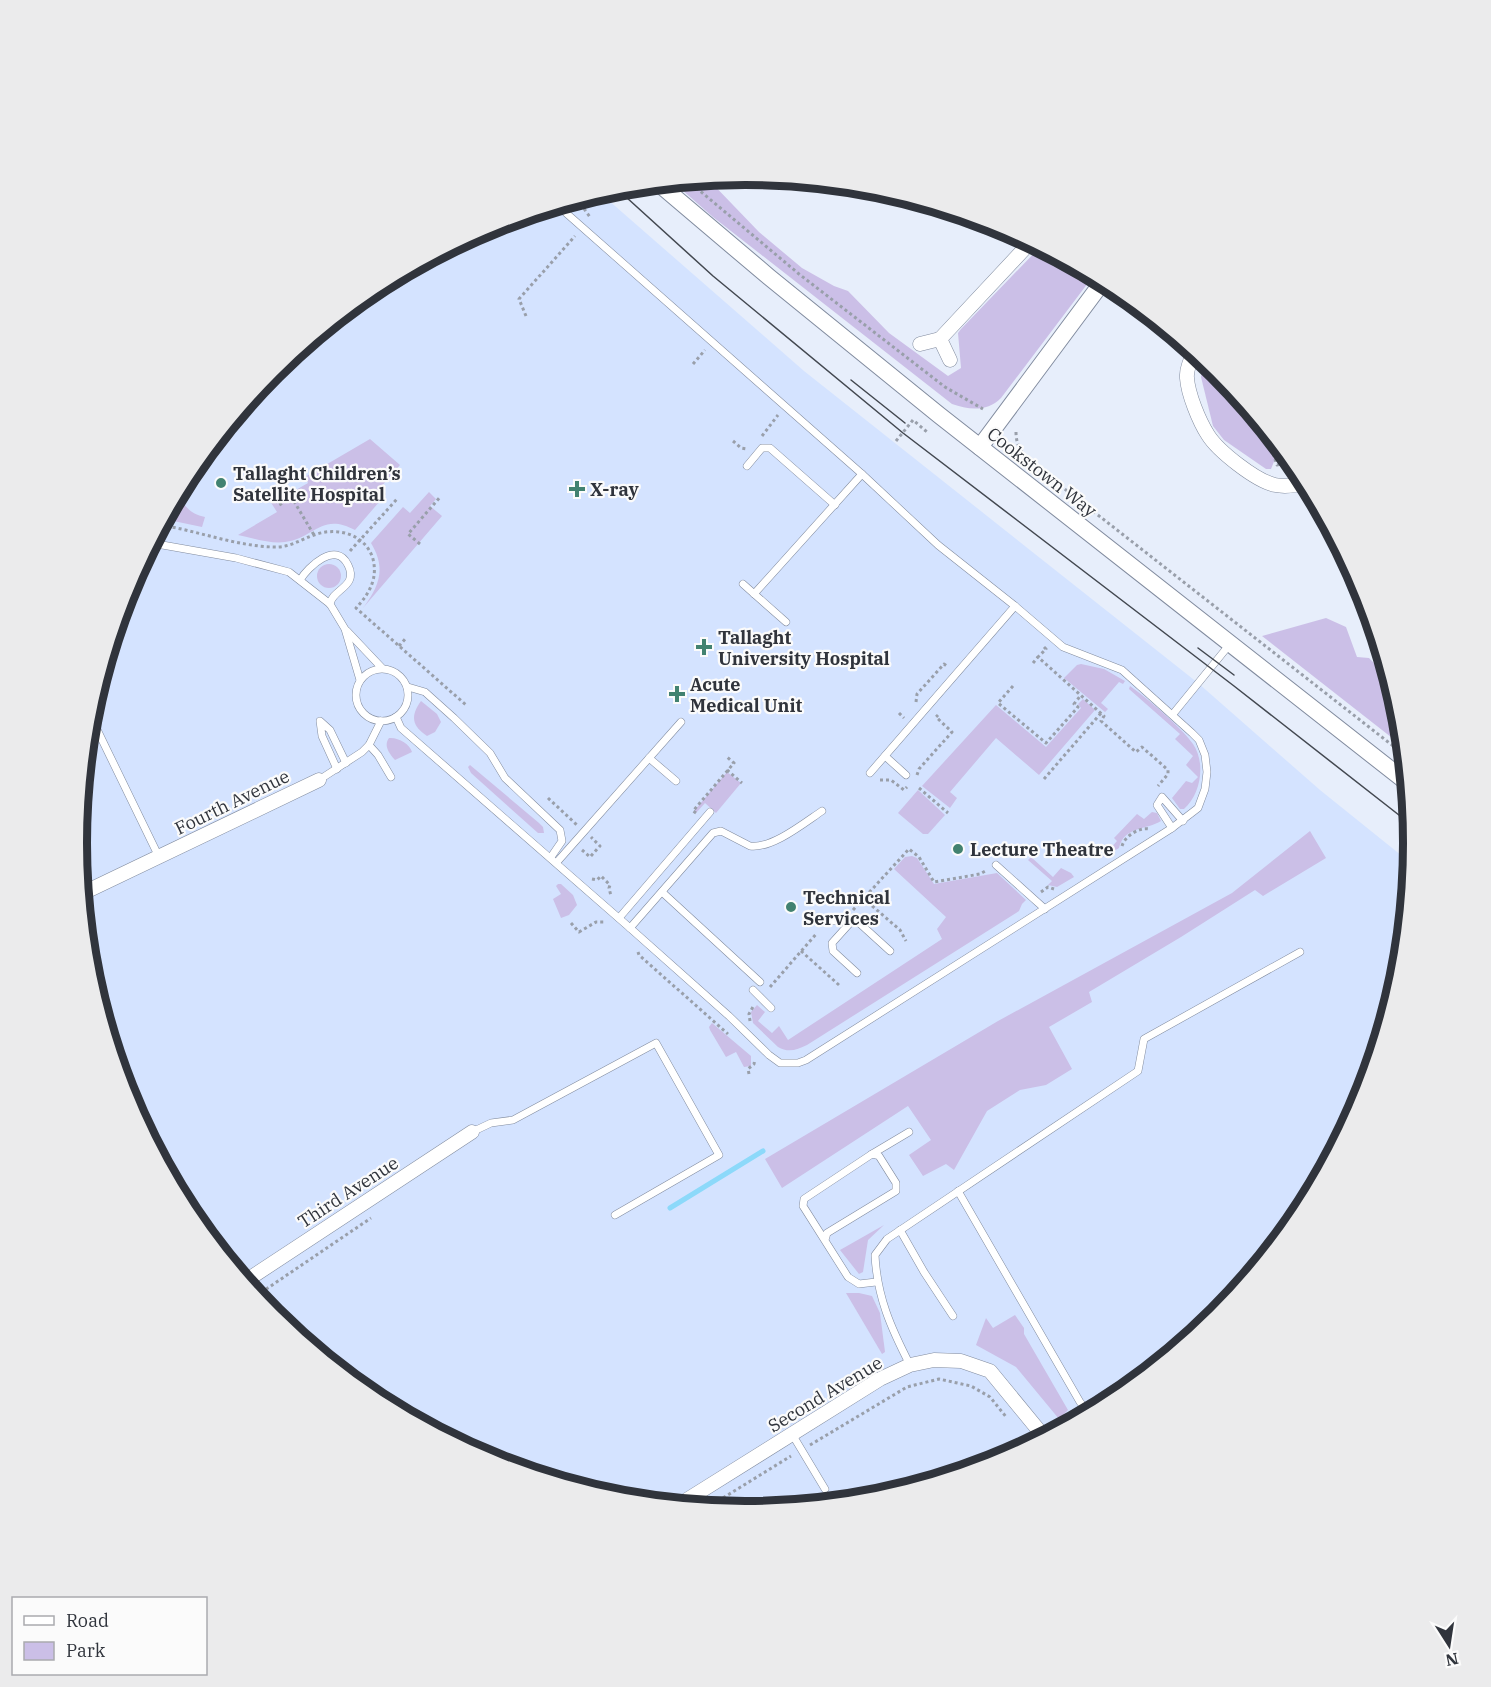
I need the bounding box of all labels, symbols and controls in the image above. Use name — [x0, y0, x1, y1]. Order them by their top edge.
street label: Cookstown Way — [983, 422, 1102, 522]
place label: Tallaght Children’s Satellite Hospital — [233, 462, 401, 506]
marker: Tallaght Children’s Satellite Hospital — [214, 476, 228, 490]
place label: X-ray — [590, 478, 640, 501]
marker: X-ray — [568, 480, 586, 498]
place label: Tallaght University Hospital — [718, 626, 890, 670]
marker: Tallaght University Hospital — [695, 638, 713, 656]
place label: Acute Medical Unit — [690, 673, 803, 717]
marker: Acute Medical Unit — [668, 685, 686, 703]
street label: Fourth Avenue — [171, 764, 293, 840]
place label: Lecture Theatre — [970, 838, 1114, 861]
marker: Lecture Theatre — [951, 842, 965, 856]
place label: Technical Services — [803, 886, 890, 930]
marker: Technical Services — [784, 900, 798, 914]
street label: Third Avenue — [294, 1151, 402, 1233]
street label: Second Avenue — [764, 1351, 886, 1437]
legend — [12, 1597, 207, 1675]
text: Road — [66, 1609, 109, 1632]
north arrow — [1419, 1615, 1479, 1675]
text: Park — [66, 1639, 106, 1662]
text: N — [1444, 1649, 1460, 1671]

